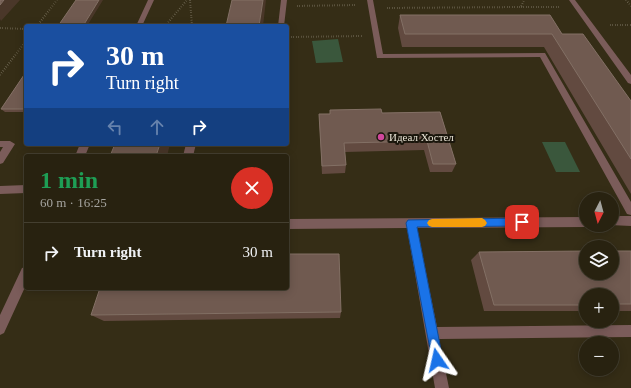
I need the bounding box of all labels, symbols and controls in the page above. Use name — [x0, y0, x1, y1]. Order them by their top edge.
icon: right — [40, 40, 92, 92]
text: 30 m — [106, 40, 164, 71]
text: Turn right — [106, 73, 179, 93]
icon: left — [104, 116, 126, 138]
icon: ahead — [146, 116, 168, 138]
icon: right — [188, 116, 210, 138]
place label: Идеал Хостел — [389, 131, 454, 143]
marker: Идеал Хостел — [376, 132, 386, 142]
text: 1 min — [40, 167, 98, 193]
button: close — [231, 167, 273, 209]
north arrow — [579, 192, 619, 232]
map controls — [579, 192, 619, 376]
text: 60 m · 16:25 — [40, 195, 107, 210]
pin — [505, 205, 539, 239]
icon: arrive — [511, 211, 533, 233]
button: layers — [579, 240, 619, 280]
icon: right — [40, 242, 62, 264]
text: Turn right — [74, 244, 141, 260]
text: 30 m — [243, 244, 273, 260]
button: + — [579, 288, 619, 328]
button: − — [579, 336, 619, 376]
position arrow — [416, 339, 458, 381]

